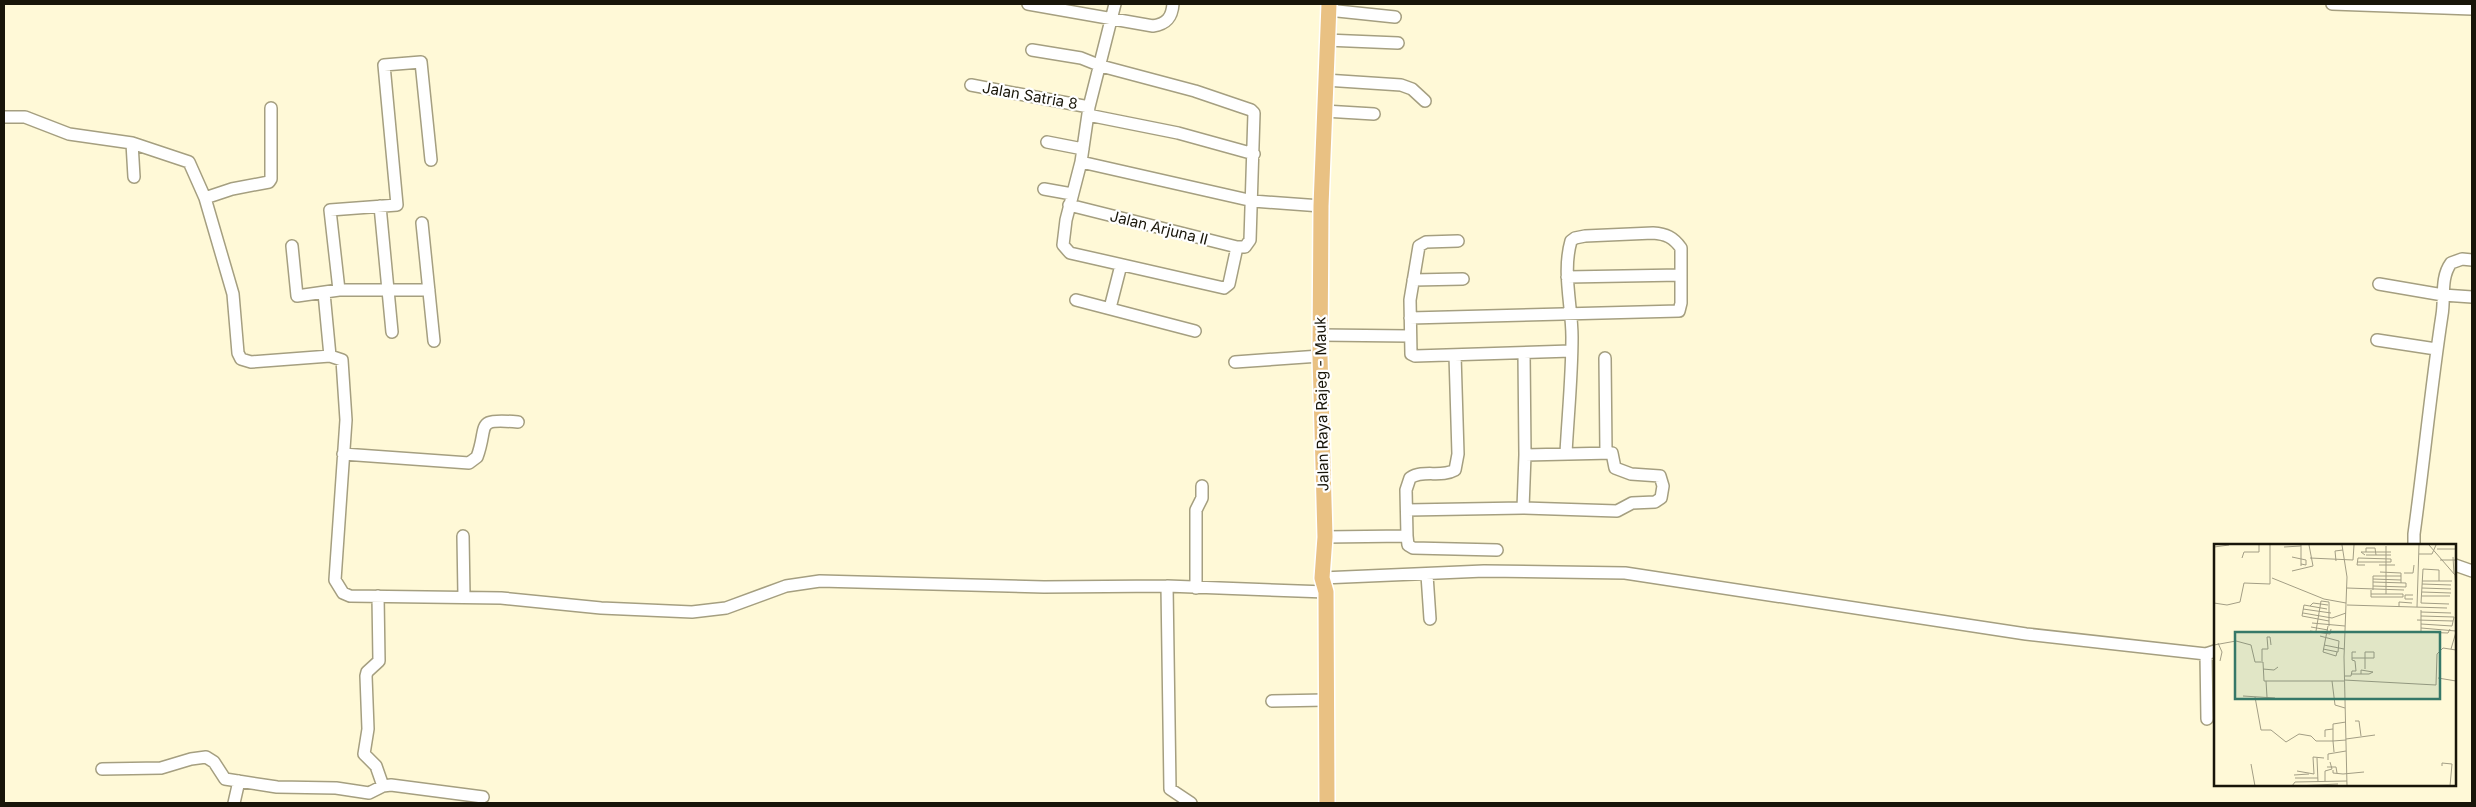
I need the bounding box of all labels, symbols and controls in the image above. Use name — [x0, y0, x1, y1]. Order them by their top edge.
street label: Jalan Satria 8 — [981, 78, 1079, 113]
street label: Jalan Arjuna II — [1108, 206, 1210, 249]
street label: Jalan Raya Rajeg - Mauk — [1310, 316, 1333, 492]
inset map — [2214, 544, 2456, 787]

